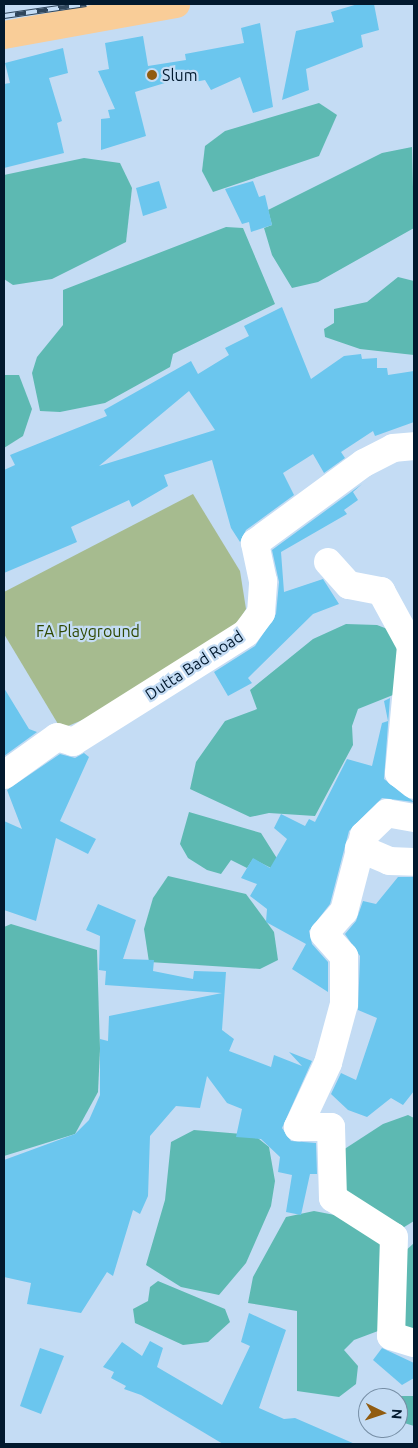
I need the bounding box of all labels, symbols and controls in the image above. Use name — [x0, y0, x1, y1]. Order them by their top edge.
place label: Slum — [162, 65, 198, 85]
marker: Slum — [146, 69, 158, 81]
park label: FA Playground — [36, 621, 140, 641]
street label: Dutta Bad Road — [141, 626, 247, 704]
north arrow — [358, 1388, 408, 1438]
text: N — [389, 1408, 405, 1420]

